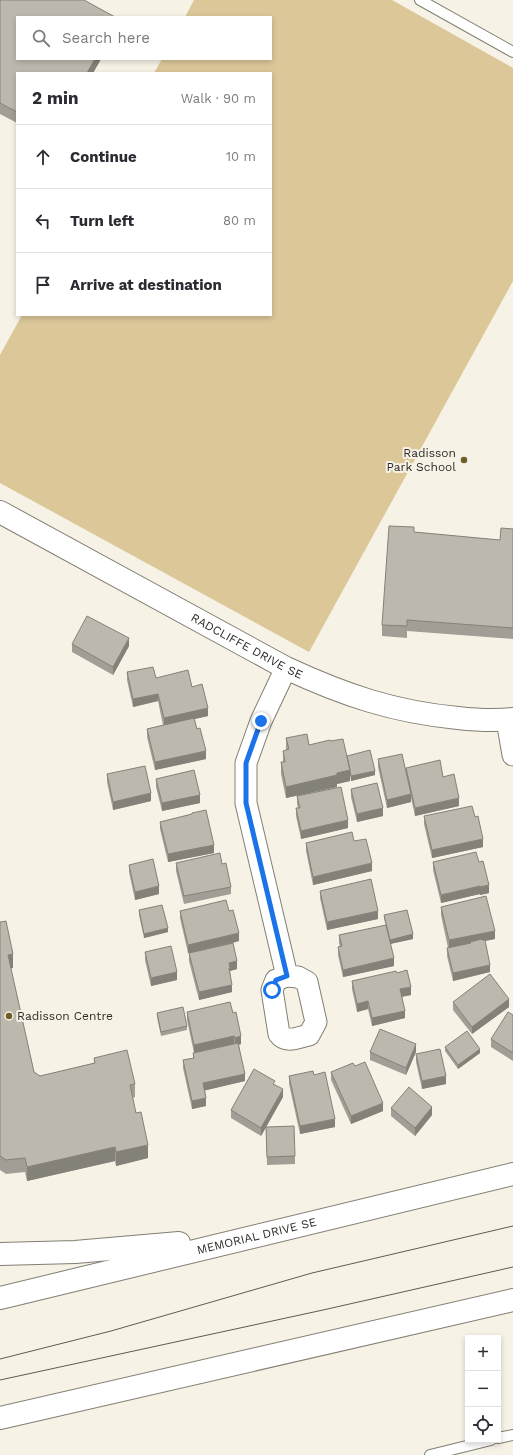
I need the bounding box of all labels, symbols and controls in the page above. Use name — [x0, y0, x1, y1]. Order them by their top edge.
search box — [16, 16, 272, 60]
icon: search — [30, 27, 52, 49]
text: Search here — [62, 29, 150, 47]
text: 2 min — [32, 88, 78, 108]
text: Walk · 90 m — [181, 91, 256, 106]
icon: ahead — [32, 146, 54, 168]
text: Continue — [70, 148, 137, 166]
text: 10 m — [226, 149, 256, 164]
icon: left — [32, 210, 54, 232]
text: Turn left — [70, 212, 134, 230]
text: 80 m — [223, 213, 256, 228]
icon: arrive — [32, 274, 54, 296]
text: Arrive at destination — [70, 276, 222, 294]
place label: Radisson Park School — [386, 446, 456, 474]
marker: Radisson Park School — [459, 455, 469, 465]
street label: RADCLIFFE DRIVE SE — [188, 610, 305, 682]
route end — [252, 712, 270, 730]
route start — [263, 981, 281, 999]
place label: Radisson Centre — [17, 1009, 113, 1023]
marker: Radisson Centre — [4, 1011, 14, 1021]
street label: MEMORIAL DRIVE SE — [195, 1215, 318, 1257]
map controls — [465, 1335, 501, 1443]
button: + — [465, 1335, 501, 1371]
button: − — [465, 1371, 501, 1407]
button: locate — [465, 1407, 501, 1443]

